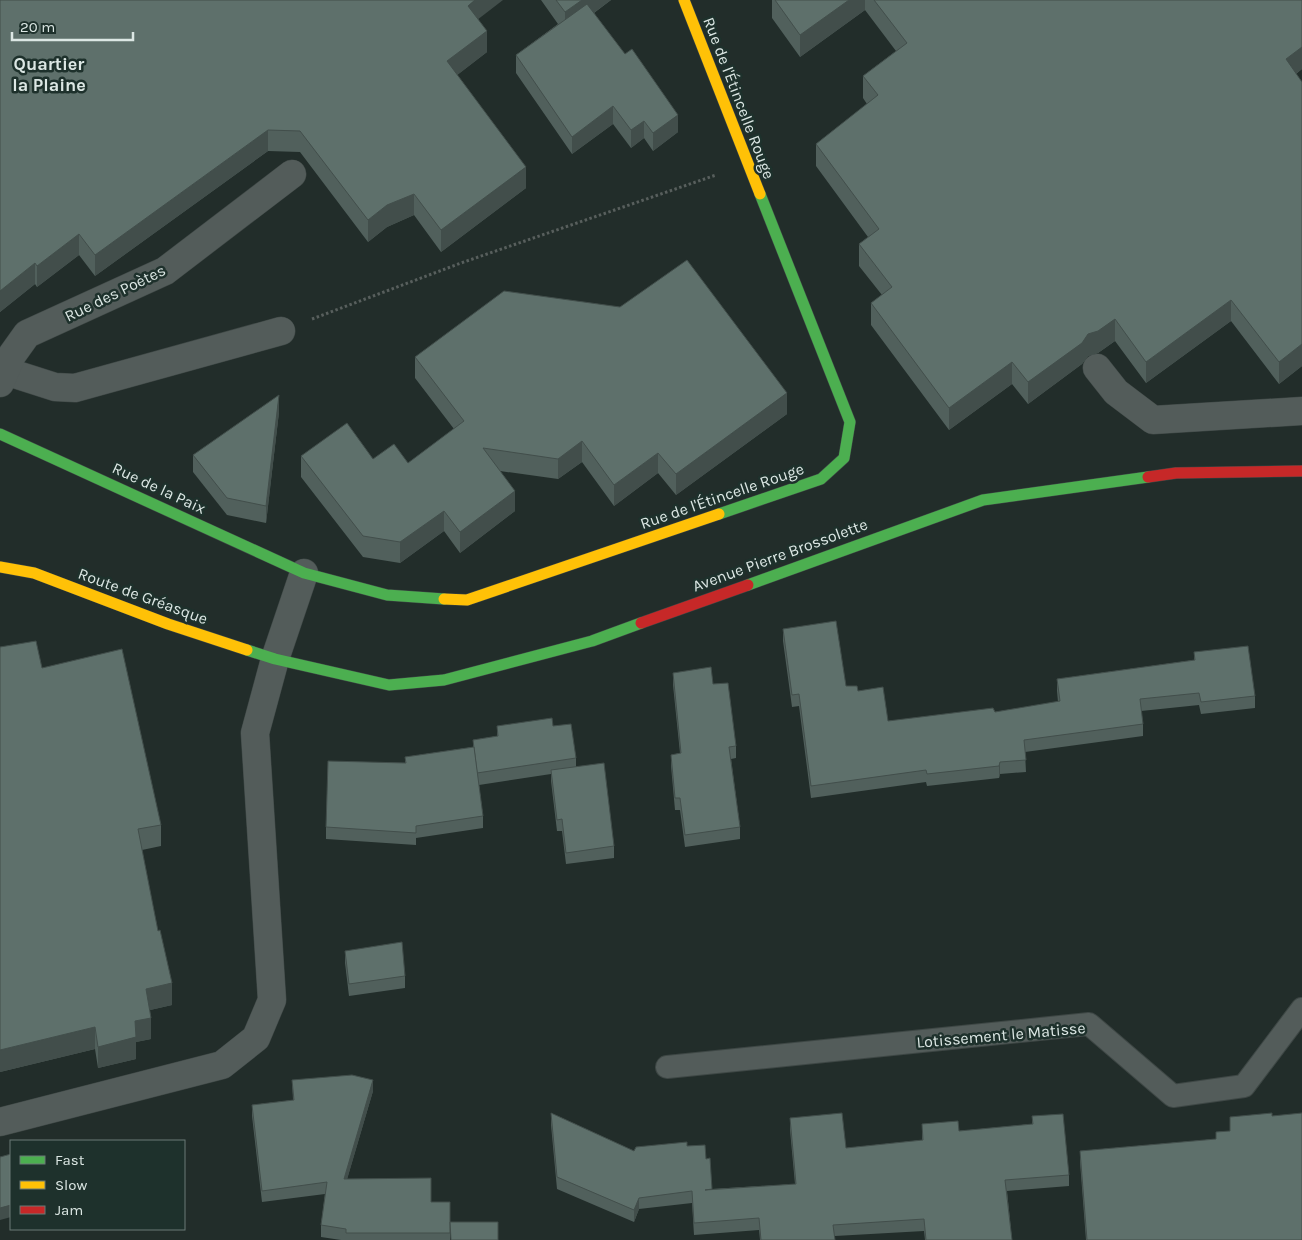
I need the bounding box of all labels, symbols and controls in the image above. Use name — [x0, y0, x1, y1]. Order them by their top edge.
scale bar — [12, 10, 134, 42]
street label: Rue de l'Étincelle Rouge — [699, 14, 779, 182]
text: 20 m — [20, 18, 55, 36]
district label: Quartier la Plaine — [12, 53, 86, 96]
street label: Rue des Poètes — [61, 260, 169, 326]
street label: Rue de la Paix — [109, 458, 209, 518]
street label: Rue de l'Étincelle Rouge — [638, 459, 806, 533]
street label: Avenue Pierre Brossolette — [690, 514, 870, 596]
street label: Route de Gréasque — [76, 564, 210, 628]
street label: Lotissement le Matisse — [916, 1018, 1086, 1052]
legend — [10, 1140, 185, 1230]
text: Fast — [55, 1151, 85, 1169]
text: Slow — [55, 1176, 87, 1194]
text: Jam — [55, 1201, 83, 1219]

